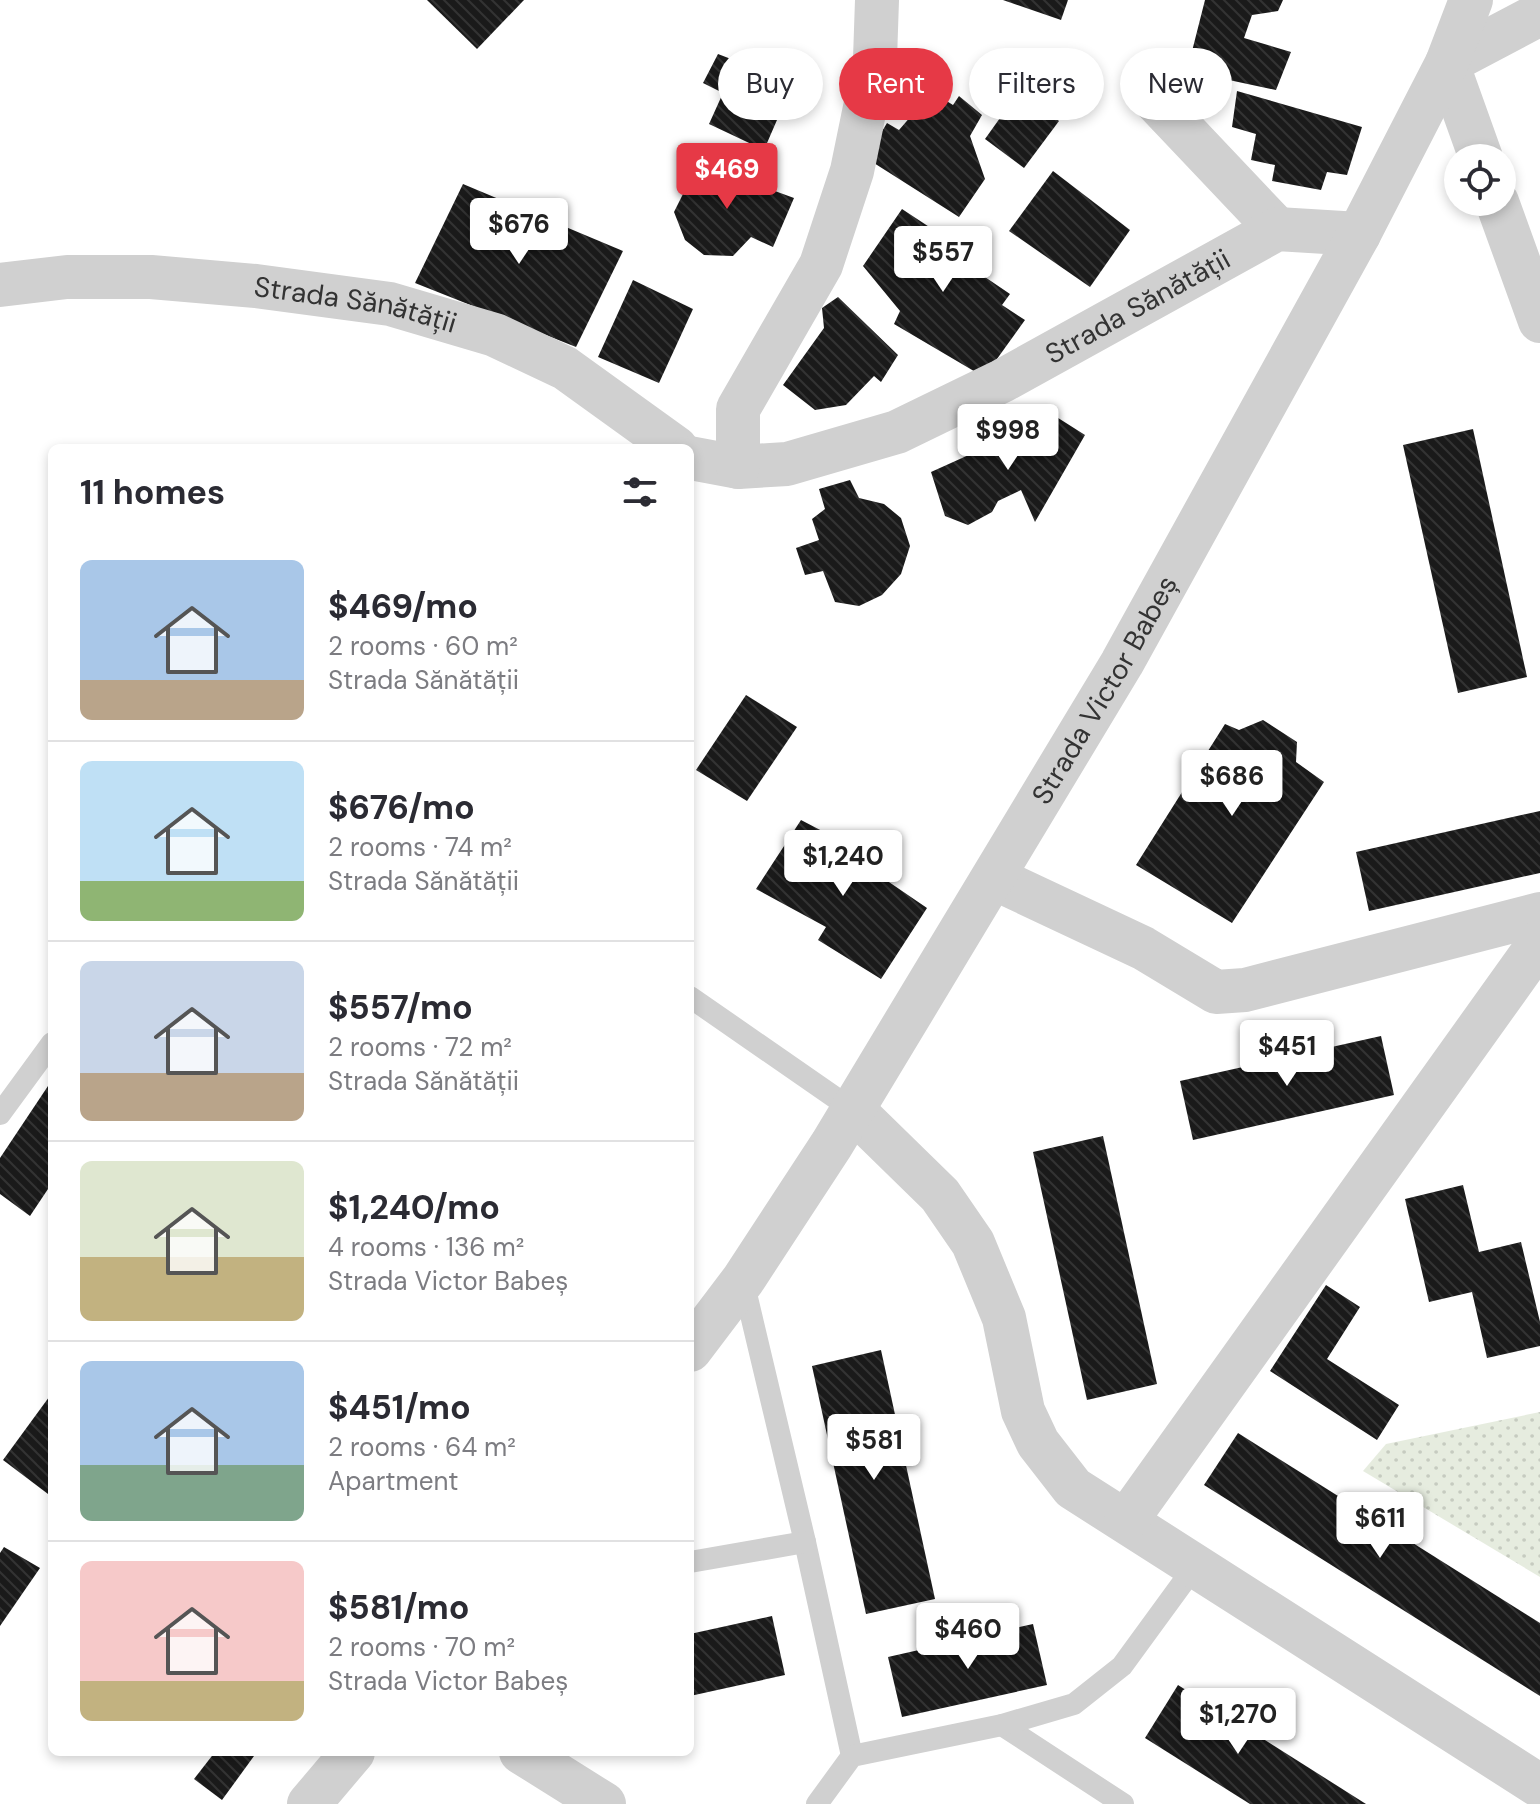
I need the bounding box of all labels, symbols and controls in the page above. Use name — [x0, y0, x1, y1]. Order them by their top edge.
chip: Buy — [718, 48, 823, 120]
chip: Rent — [839, 48, 953, 120]
chip: Filters — [969, 48, 1104, 120]
chip: New — [1120, 48, 1232, 120]
pin: $469 — [680, 143, 774, 211]
map controls — [1444, 144, 1516, 216]
button: locate — [1444, 144, 1516, 216]
text: $469 — [694, 152, 760, 186]
pin: $676 — [472, 198, 566, 266]
text: $676 — [488, 207, 550, 241]
pin: $557 — [896, 226, 990, 294]
text: $557 — [912, 235, 974, 269]
street label: Strada Sănătății — [1039, 241, 1237, 373]
street label: Strada Sănătății — [252, 268, 461, 342]
pin: $998 — [961, 404, 1055, 472]
text: $998 — [976, 413, 1041, 447]
text: 11 homes — [80, 470, 225, 515]
icon: filters — [618, 470, 662, 514]
street label: Strada Victor Babeș — [1023, 569, 1186, 811]
text: $469/mo — [328, 584, 478, 629]
icon: home — [144, 592, 240, 688]
text: 2 rooms · 60 m² — [328, 629, 518, 663]
text: Strada Sănătății — [328, 663, 519, 697]
pin: $686 — [1185, 750, 1279, 818]
text: $686 — [1199, 759, 1265, 793]
text: $676/mo — [328, 785, 475, 830]
icon: home — [144, 793, 240, 889]
text: 2 rooms · 74 m² — [328, 830, 512, 864]
pin: $1,240 — [778, 830, 908, 898]
text: $1,240 — [802, 839, 884, 873]
text: Strada Sănătății — [328, 864, 519, 898]
text: $557/mo — [328, 985, 473, 1030]
icon: home — [144, 993, 240, 1089]
pin: $451 — [1240, 1020, 1334, 1088]
text: $451 — [1258, 1029, 1316, 1063]
text: 2 rooms · 72 m² — [328, 1030, 512, 1064]
text: Strada Sănătății — [328, 1064, 519, 1098]
text: $1,240/mo — [328, 1185, 500, 1230]
icon: home — [144, 1193, 240, 1289]
text: 4 rooms · 136 m² — [328, 1230, 524, 1264]
text: Strada Victor Babeș — [328, 1264, 568, 1298]
text: $451/mo — [328, 1385, 471, 1430]
icon: home — [144, 1393, 240, 1489]
pin: $581 — [827, 1414, 921, 1482]
text: $581 — [845, 1423, 903, 1457]
text: 2 rooms · 64 m² — [328, 1430, 516, 1464]
text: Apartment — [328, 1464, 459, 1498]
pin: $611 — [1333, 1492, 1427, 1560]
text: $611 — [1354, 1501, 1406, 1535]
text: $581/mo — [328, 1585, 470, 1630]
icon: home — [144, 1593, 240, 1689]
pin: $460 — [921, 1603, 1015, 1671]
text: $460 — [934, 1612, 1002, 1646]
text: 2 rooms · 70 m² — [328, 1630, 515, 1664]
text: Strada Victor Babeș — [328, 1664, 568, 1698]
pin: $1,270 — [1173, 1688, 1303, 1756]
text: $1,270 — [1199, 1697, 1277, 1731]

